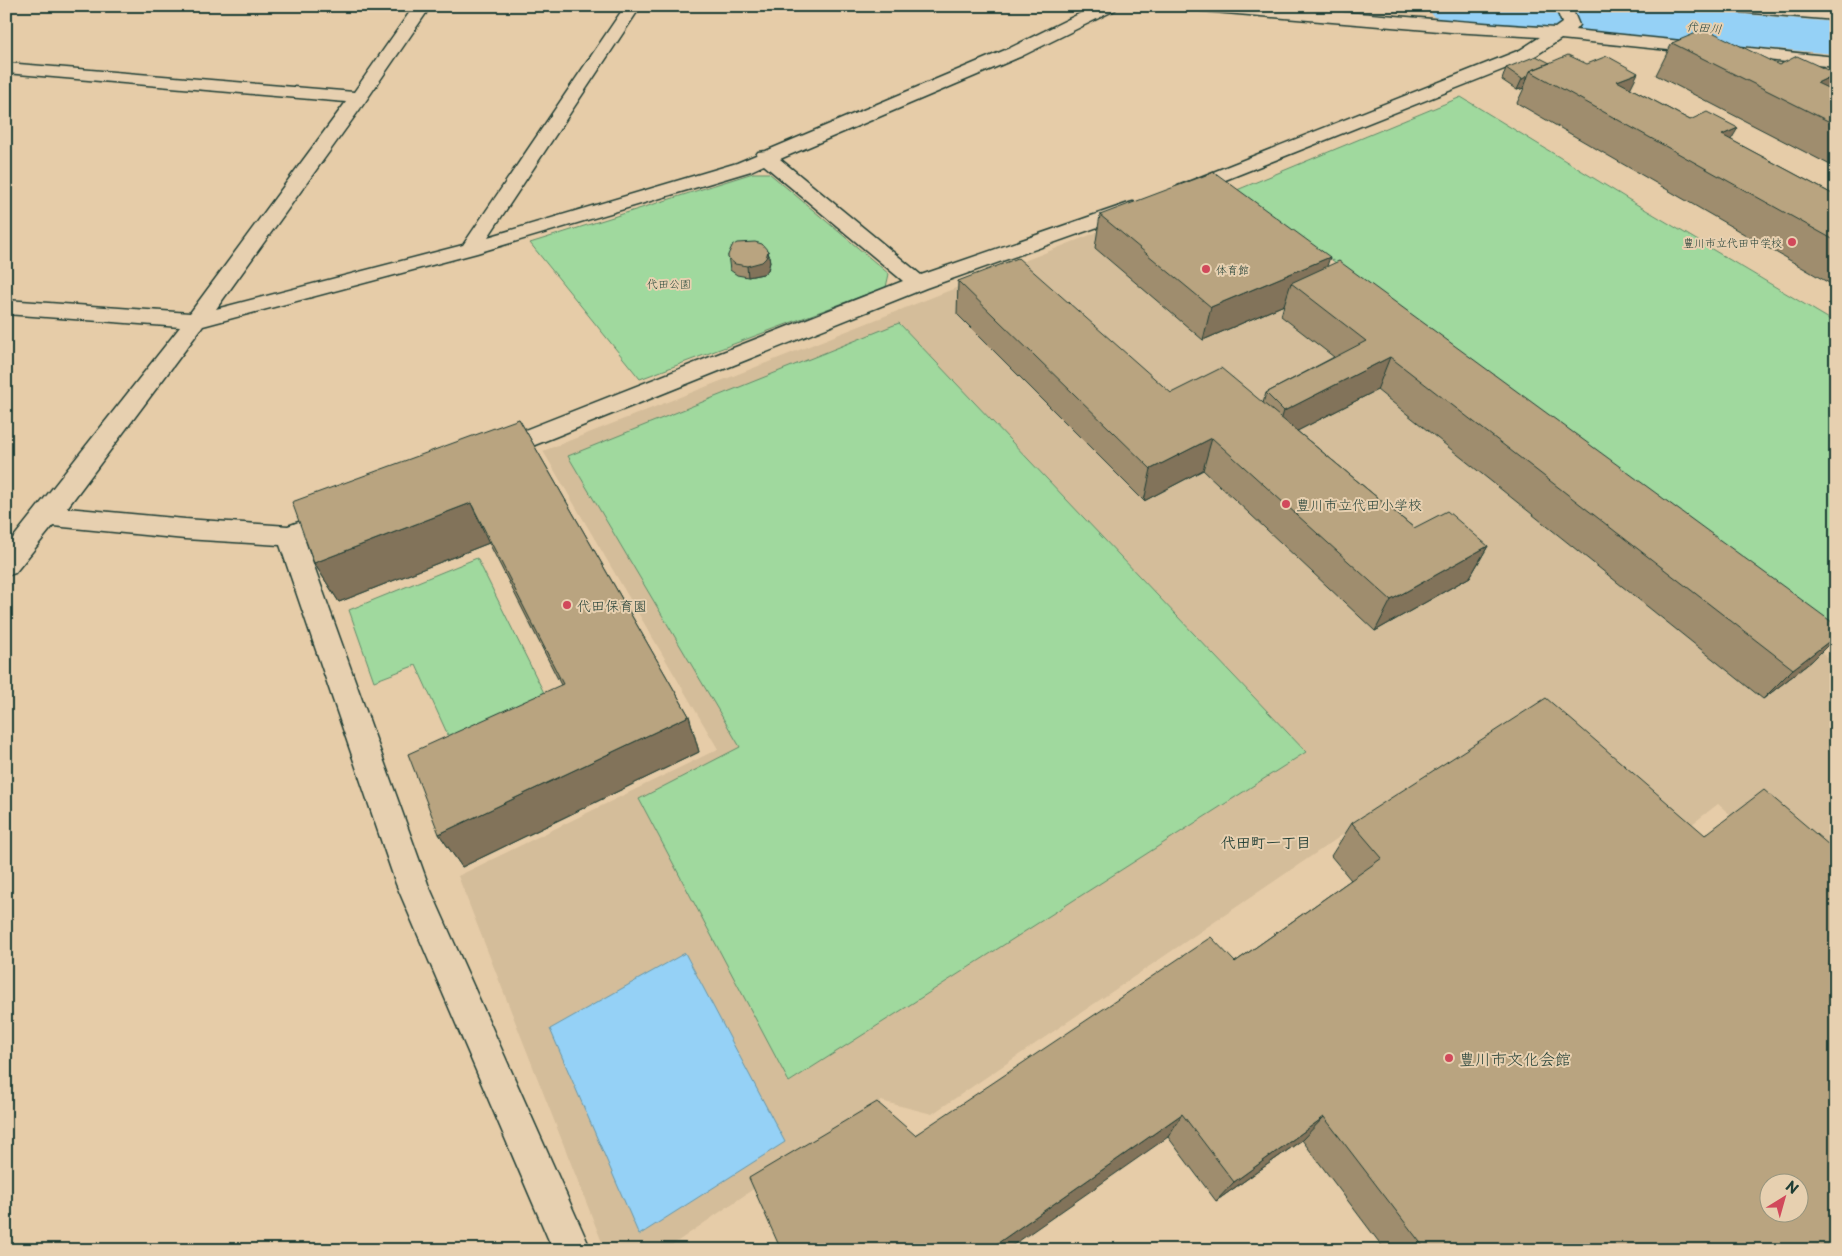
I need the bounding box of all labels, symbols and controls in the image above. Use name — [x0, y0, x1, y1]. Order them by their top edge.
water label: 代田川 — [1685, 16, 1723, 38]
place label: 豊川市立代田中学校 — [1683, 234, 1782, 251]
marker: 豊川市立代田中学校 — [1786, 236, 1798, 248]
place label: 体育館 — [1216, 261, 1249, 278]
marker: 体育館 — [1200, 263, 1212, 275]
park label: 代田公園 — [647, 275, 691, 292]
place label: 豊川市立代田小学校 — [1296, 494, 1422, 515]
marker: 豊川市立代田小学校 — [1280, 498, 1292, 510]
place label: 代田保育園 — [577, 595, 647, 616]
marker: 代田保育園 — [561, 599, 573, 611]
district label: 代田町一丁目 — [1221, 830, 1311, 853]
place label: 豊川市文化会館 — [1459, 1046, 1571, 1070]
marker: 豊川市文化会館 — [1443, 1052, 1455, 1064]
north arrow — [1760, 1174, 1810, 1224]
text: N — [1781, 1175, 1803, 1199]

